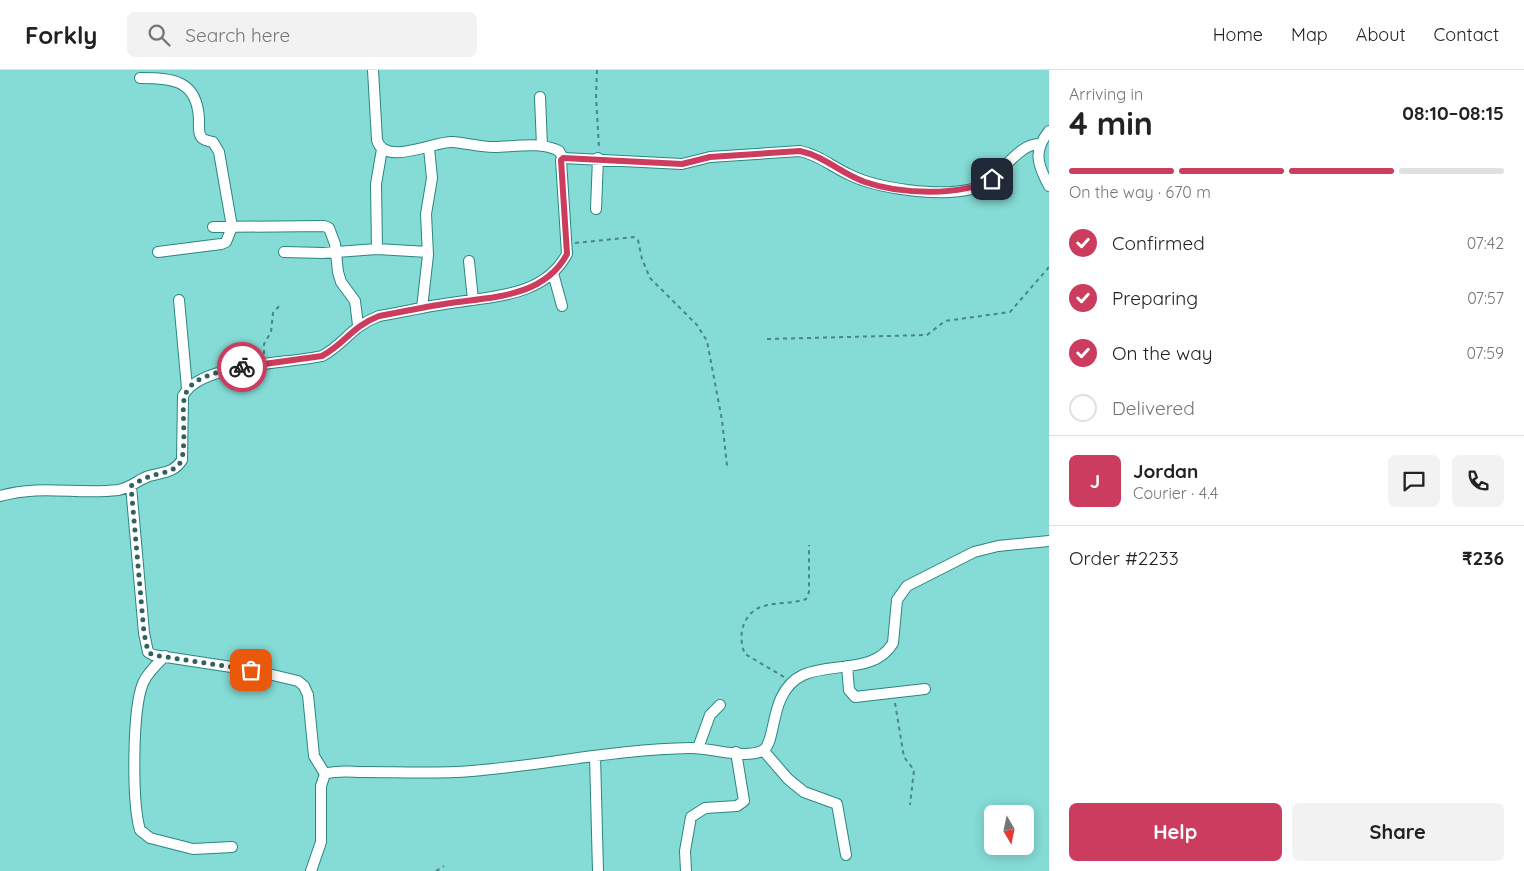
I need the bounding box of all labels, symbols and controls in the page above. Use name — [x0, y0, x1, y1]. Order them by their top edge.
search box — [127, 12, 477, 57]
text: Forkly — [25, 20, 97, 50]
icon: search — [145, 21, 173, 49]
text: Search here — [185, 23, 290, 47]
text: Home — [1213, 23, 1263, 46]
text: Map — [1291, 23, 1328, 46]
text: About — [1356, 23, 1406, 46]
text: Contact — [1434, 23, 1499, 46]
text: Arriving in — [1069, 84, 1143, 104]
text: 08:10–08:15 — [1402, 101, 1504, 125]
text: 4 min — [1069, 103, 1153, 143]
pin — [971, 158, 1013, 200]
icon: home — [978, 165, 1006, 193]
text: On the way · 670 m — [1069, 182, 1211, 202]
icon: check — [1069, 229, 1097, 257]
text: Confirmed — [1112, 231, 1205, 255]
text: 07:42 — [1467, 233, 1504, 253]
icon: check — [1069, 284, 1097, 312]
text: Preparing — [1112, 286, 1198, 310]
text: 07:57 — [1467, 288, 1504, 308]
icon: check — [1069, 339, 1097, 367]
text: On the way — [1112, 341, 1213, 365]
courier — [217, 342, 267, 392]
text: 07:59 — [1467, 343, 1504, 363]
icon: bike — [228, 353, 256, 381]
text: Delivered — [1112, 396, 1195, 420]
button: chat — [1388, 455, 1440, 507]
button: phone — [1452, 455, 1504, 507]
text: Jordan — [1133, 459, 1198, 483]
text: J — [1090, 469, 1100, 493]
text: Courier · 4.4 — [1133, 483, 1218, 503]
text: Order #2233 — [1069, 546, 1179, 570]
text: ₹236 — [1462, 546, 1504, 570]
pin — [230, 649, 272, 691]
icon: bag — [237, 656, 265, 684]
button: Help — [1069, 803, 1282, 861]
button: Share — [1292, 803, 1504, 861]
north arrow — [984, 805, 1034, 855]
map controls — [984, 805, 1034, 855]

